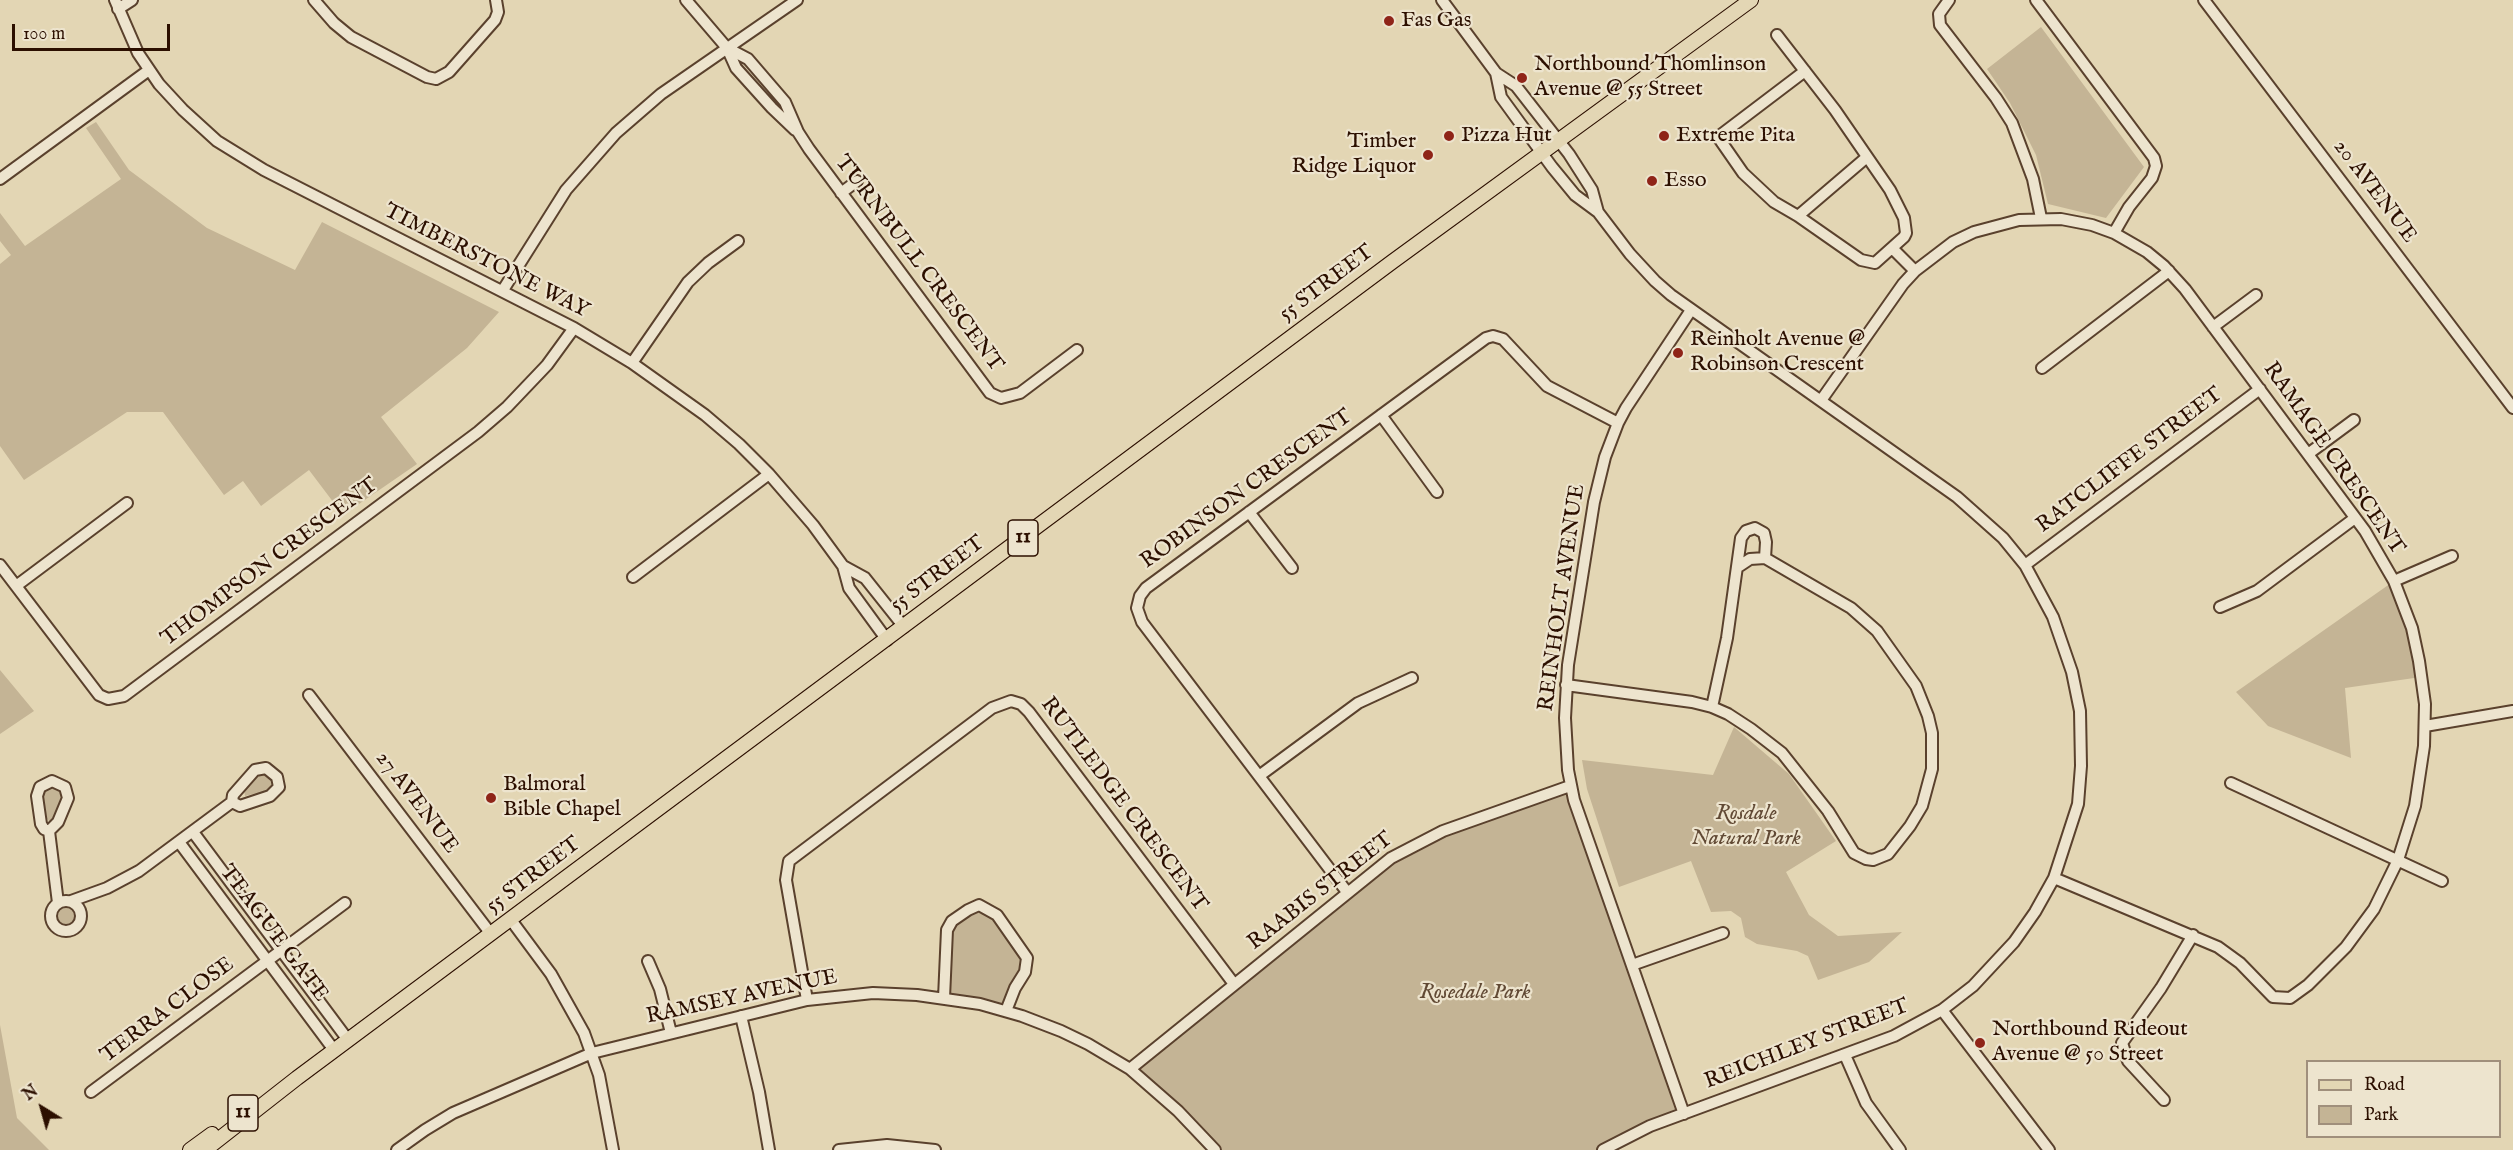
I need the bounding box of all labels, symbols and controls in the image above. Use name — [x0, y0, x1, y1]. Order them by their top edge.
place label: Fas Gas — [1401, 8, 1471, 34]
scale bar — [15, 12, 172, 50]
marker: Fas Gas — [1382, 14, 1396, 28]
text: 100 m — [23, 23, 65, 46]
place label: Northbound Thomlinson Avenue @ 55 Street — [1534, 52, 1766, 104]
marker: Northbound Thomlinson Avenue @ 55 Street — [1515, 71, 1529, 85]
place label: Pizza Hut — [1461, 123, 1552, 149]
place label: Extreme Pita — [1676, 123, 1795, 149]
place label: Timber Ridge Liquor — [1291, 129, 1416, 180]
marker: Pizza Hut — [1442, 129, 1456, 143]
marker: Extreme Pita — [1657, 129, 1671, 143]
street label: 20 AVENUE — [2327, 135, 2421, 249]
marker: Timber Ridge Liquor — [1421, 148, 1435, 162]
street label: TURNBULL CRESCENT — [828, 151, 1008, 377]
place label: Esso — [1664, 168, 1707, 194]
marker: Esso — [1645, 174, 1659, 188]
street label: TIMBERSTONE WAY — [379, 199, 593, 325]
street label: 55 STREET — [1275, 240, 1379, 328]
place label: Reinholt Avenue @ Robinson Crescent — [1690, 327, 1865, 378]
marker: Reinholt Avenue @ Robinson Crescent — [1671, 346, 1685, 360]
street label: RAMAGE CRESCENT — [2256, 358, 2410, 560]
street label: RATCLIFFE STREET — [2032, 382, 2228, 540]
street label: ROBINSON CRESCENT — [1136, 404, 1358, 576]
street label: THOMPSON CRESCENT — [157, 473, 383, 653]
street label: REINHOLT AVENUE — [1534, 483, 1592, 713]
road number: 11 — [1008, 520, 1038, 556]
street label: 55 STREET — [886, 531, 990, 619]
street label: RUTLEDGE CRESCENT — [1034, 693, 1212, 917]
street label: 27 AVENUE — [369, 747, 463, 859]
place label: Balmoral Bible Chapel — [503, 772, 621, 824]
marker: Balmoral Bible Chapel — [484, 791, 498, 805]
park label: Rosdale Natural Park — [1691, 801, 1801, 852]
street label: RAABIS STREET — [1243, 827, 1399, 957]
street label: 55 STREET — [482, 832, 586, 920]
street label: TEAGUE GATE — [213, 860, 333, 1008]
street label: TERRA CLOSE — [96, 952, 240, 1070]
street label: RAMSEY AVENUE — [644, 965, 840, 1031]
park label: Rosedale Park — [1420, 980, 1530, 1006]
street label: REICHLEY STREET — [1701, 994, 1913, 1096]
place label: Northbound Rideout Avenue @ 50 Street — [1992, 1017, 2188, 1068]
marker: Northbound Rideout Avenue @ 50 Street — [1973, 1036, 1987, 1050]
legend — [2306, 1060, 2501, 1138]
text: Road — [2364, 1074, 2405, 1097]
north arrow — [12, 1078, 72, 1138]
text: N — [20, 1081, 43, 1106]
road number: 11 — [228, 1095, 258, 1131]
text: Park — [2364, 1104, 2398, 1127]

